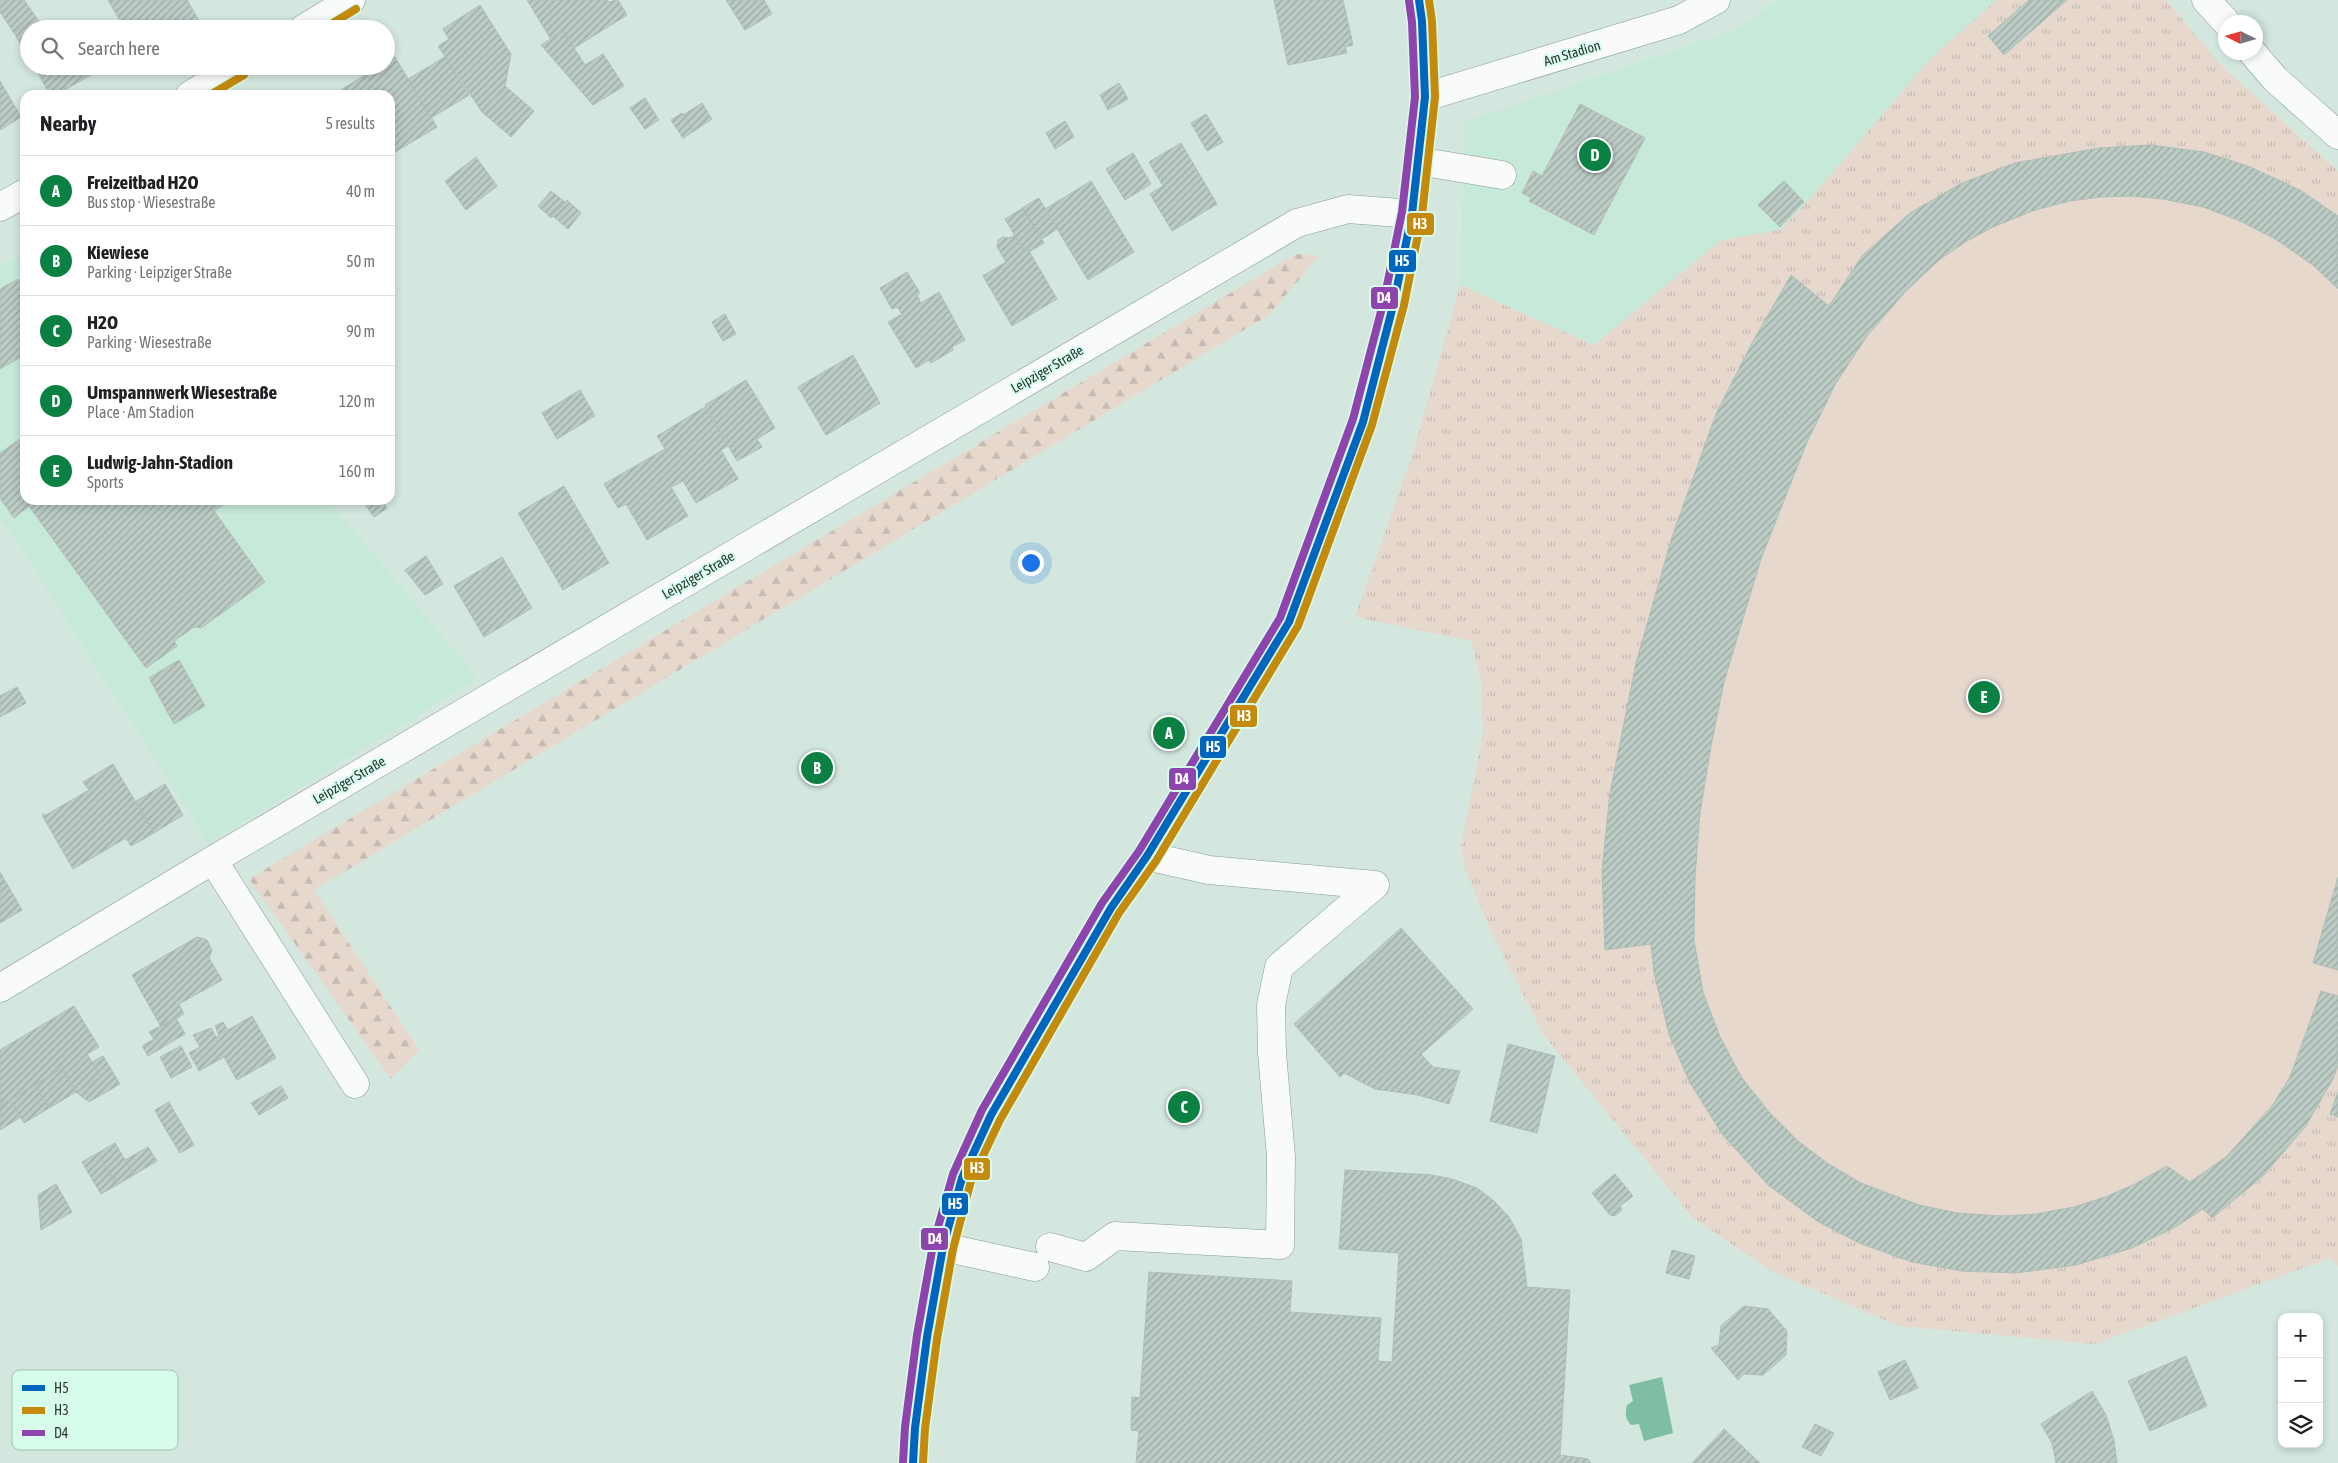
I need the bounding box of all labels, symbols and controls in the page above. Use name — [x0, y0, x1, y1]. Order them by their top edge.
north arrow — [2218, 15, 2263, 60]
search box — [20, 20, 395, 75]
icon: search — [38, 34, 66, 62]
text: Search here — [78, 37, 160, 59]
street label: Am Stadion — [1542, 37, 1602, 69]
text: Nearby — [40, 111, 96, 135]
text: 5 results — [325, 114, 375, 132]
pin: D — [1579, 136, 1611, 174]
text: Freizeitbad H2O — [87, 171, 199, 193]
text: A — [52, 182, 60, 200]
text: 40 m — [346, 182, 375, 200]
text: Bus stop · Wiesestraße — [87, 193, 216, 211]
line badge: H3 — [1406, 212, 1435, 236]
text: H3 — [1413, 216, 1427, 232]
text: Kiewiese — [87, 241, 149, 263]
line badge: H5 — [1388, 249, 1417, 273]
text: B — [52, 252, 60, 270]
text: 50 m — [346, 252, 375, 270]
text: H5 — [1395, 253, 1410, 269]
text: Parking · Leipziger Straße — [87, 263, 232, 281]
line badge: D4 — [1370, 286, 1399, 310]
text: D4 — [1377, 290, 1392, 306]
text: H2O — [87, 311, 118, 333]
text: C — [52, 322, 60, 340]
text: 90 m — [346, 322, 375, 340]
text: Parking · Wiesestraße — [87, 333, 212, 351]
street label: Leipziger Straße — [1008, 342, 1086, 396]
text: Umspannwerk Wiesestraße — [87, 381, 277, 403]
text: D — [52, 392, 60, 410]
text: 120 m — [339, 392, 375, 410]
text: Place · Am Stadion — [87, 403, 194, 421]
text: Ludwig-Jahn-Stadion — [87, 451, 233, 473]
text: E — [53, 462, 59, 480]
text: 160 m — [339, 462, 375, 480]
text: Sports — [87, 473, 124, 491]
street label: Leipziger Straße — [659, 548, 737, 602]
your location — [1018, 550, 1044, 576]
pin: E — [1968, 678, 2000, 716]
line badge: H3 — [1229, 704, 1258, 728]
text: H3 — [1237, 708, 1251, 724]
pin: A — [1153, 714, 1185, 752]
line badge: H5 — [1199, 735, 1227, 759]
text: H5 — [1206, 739, 1221, 755]
pin: B — [801, 749, 833, 787]
street label: Leipziger Straße — [310, 753, 388, 807]
line badge: D4 — [1168, 767, 1197, 791]
text: D4 — [1175, 771, 1190, 787]
pin: C — [1168, 1088, 1200, 1126]
line badge: H3 — [963, 1157, 991, 1181]
text: H3 — [970, 1160, 984, 1176]
line badge: H5 — [941, 1192, 969, 1216]
text: H5 — [948, 1196, 963, 1212]
line badge: D4 — [920, 1227, 949, 1251]
text: D4 — [928, 1231, 943, 1247]
map controls — [2278, 1313, 2323, 1448]
button: + — [2278, 1313, 2323, 1358]
button: − — [2278, 1358, 2323, 1403]
legend — [12, 1370, 178, 1450]
text: H5 — [54, 1380, 69, 1396]
text: H3 — [54, 1402, 69, 1418]
button: layers — [2278, 1403, 2323, 1448]
text: D4 — [54, 1425, 69, 1441]

